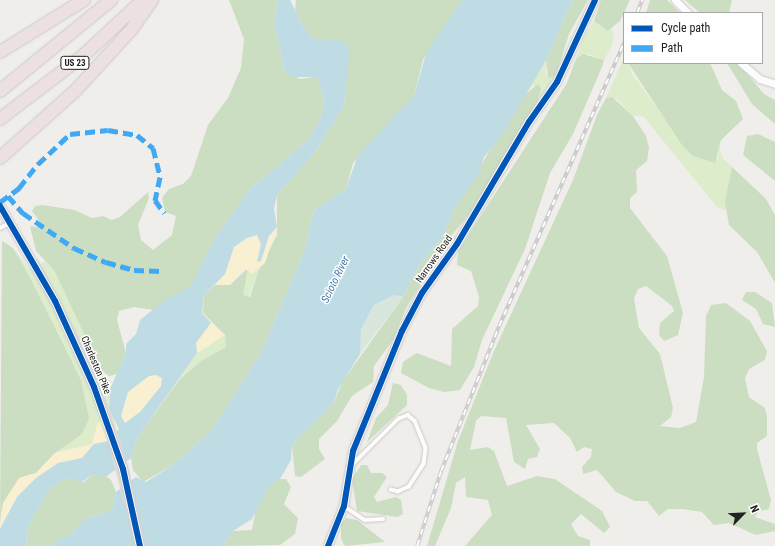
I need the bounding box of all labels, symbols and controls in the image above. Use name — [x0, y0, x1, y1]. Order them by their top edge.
legend — [623, 12, 763, 64]
text: Cycle path — [661, 21, 710, 35]
text: Path — [661, 41, 683, 55]
road number: US 23 — [60, 56, 90, 70]
street label: Narrows Road — [413, 233, 455, 285]
water label: Scioto River — [319, 255, 353, 305]
street label: Charleston Pike — [78, 334, 114, 396]
north arrow — [723, 494, 763, 534]
text: N — [747, 503, 762, 515]

